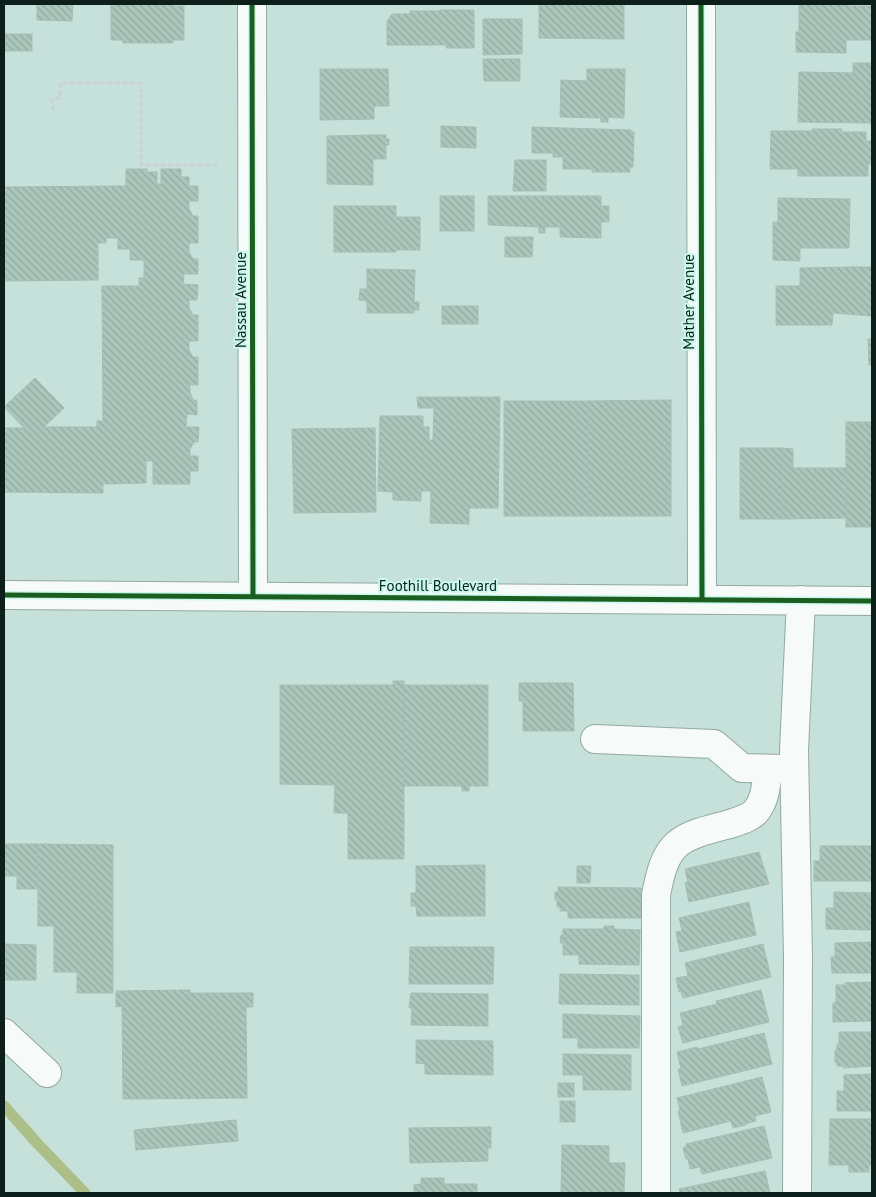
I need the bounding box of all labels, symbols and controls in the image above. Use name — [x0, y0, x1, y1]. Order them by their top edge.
street label: Nassau Avenue — [231, 252, 250, 348]
street label: Mather Avenue — [679, 254, 698, 350]
street label: Foothill Boulevard — [379, 576, 497, 595]

